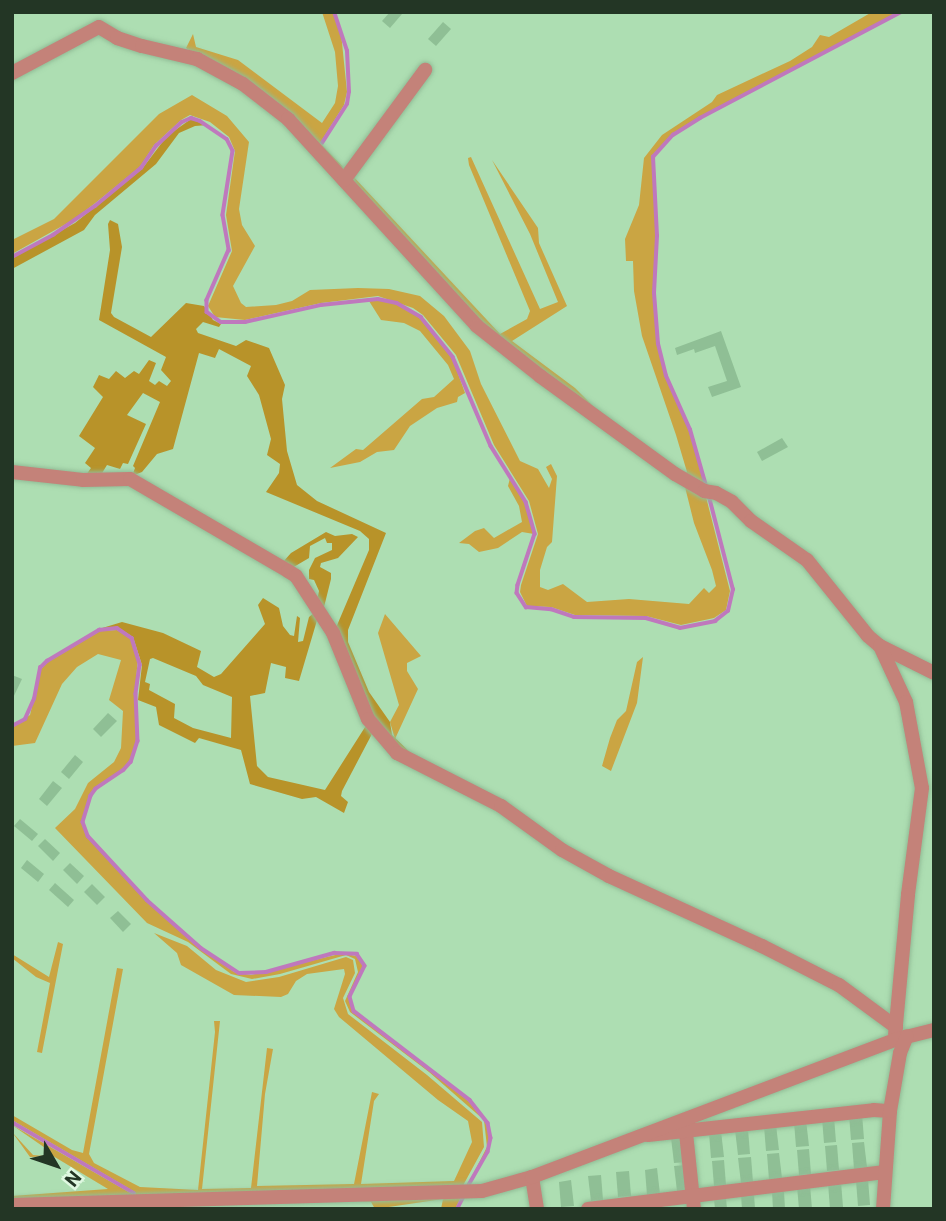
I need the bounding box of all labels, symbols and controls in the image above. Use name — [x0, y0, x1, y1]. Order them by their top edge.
north arrow — [21, 1130, 91, 1200]
text: N — [60, 1166, 86, 1191]

